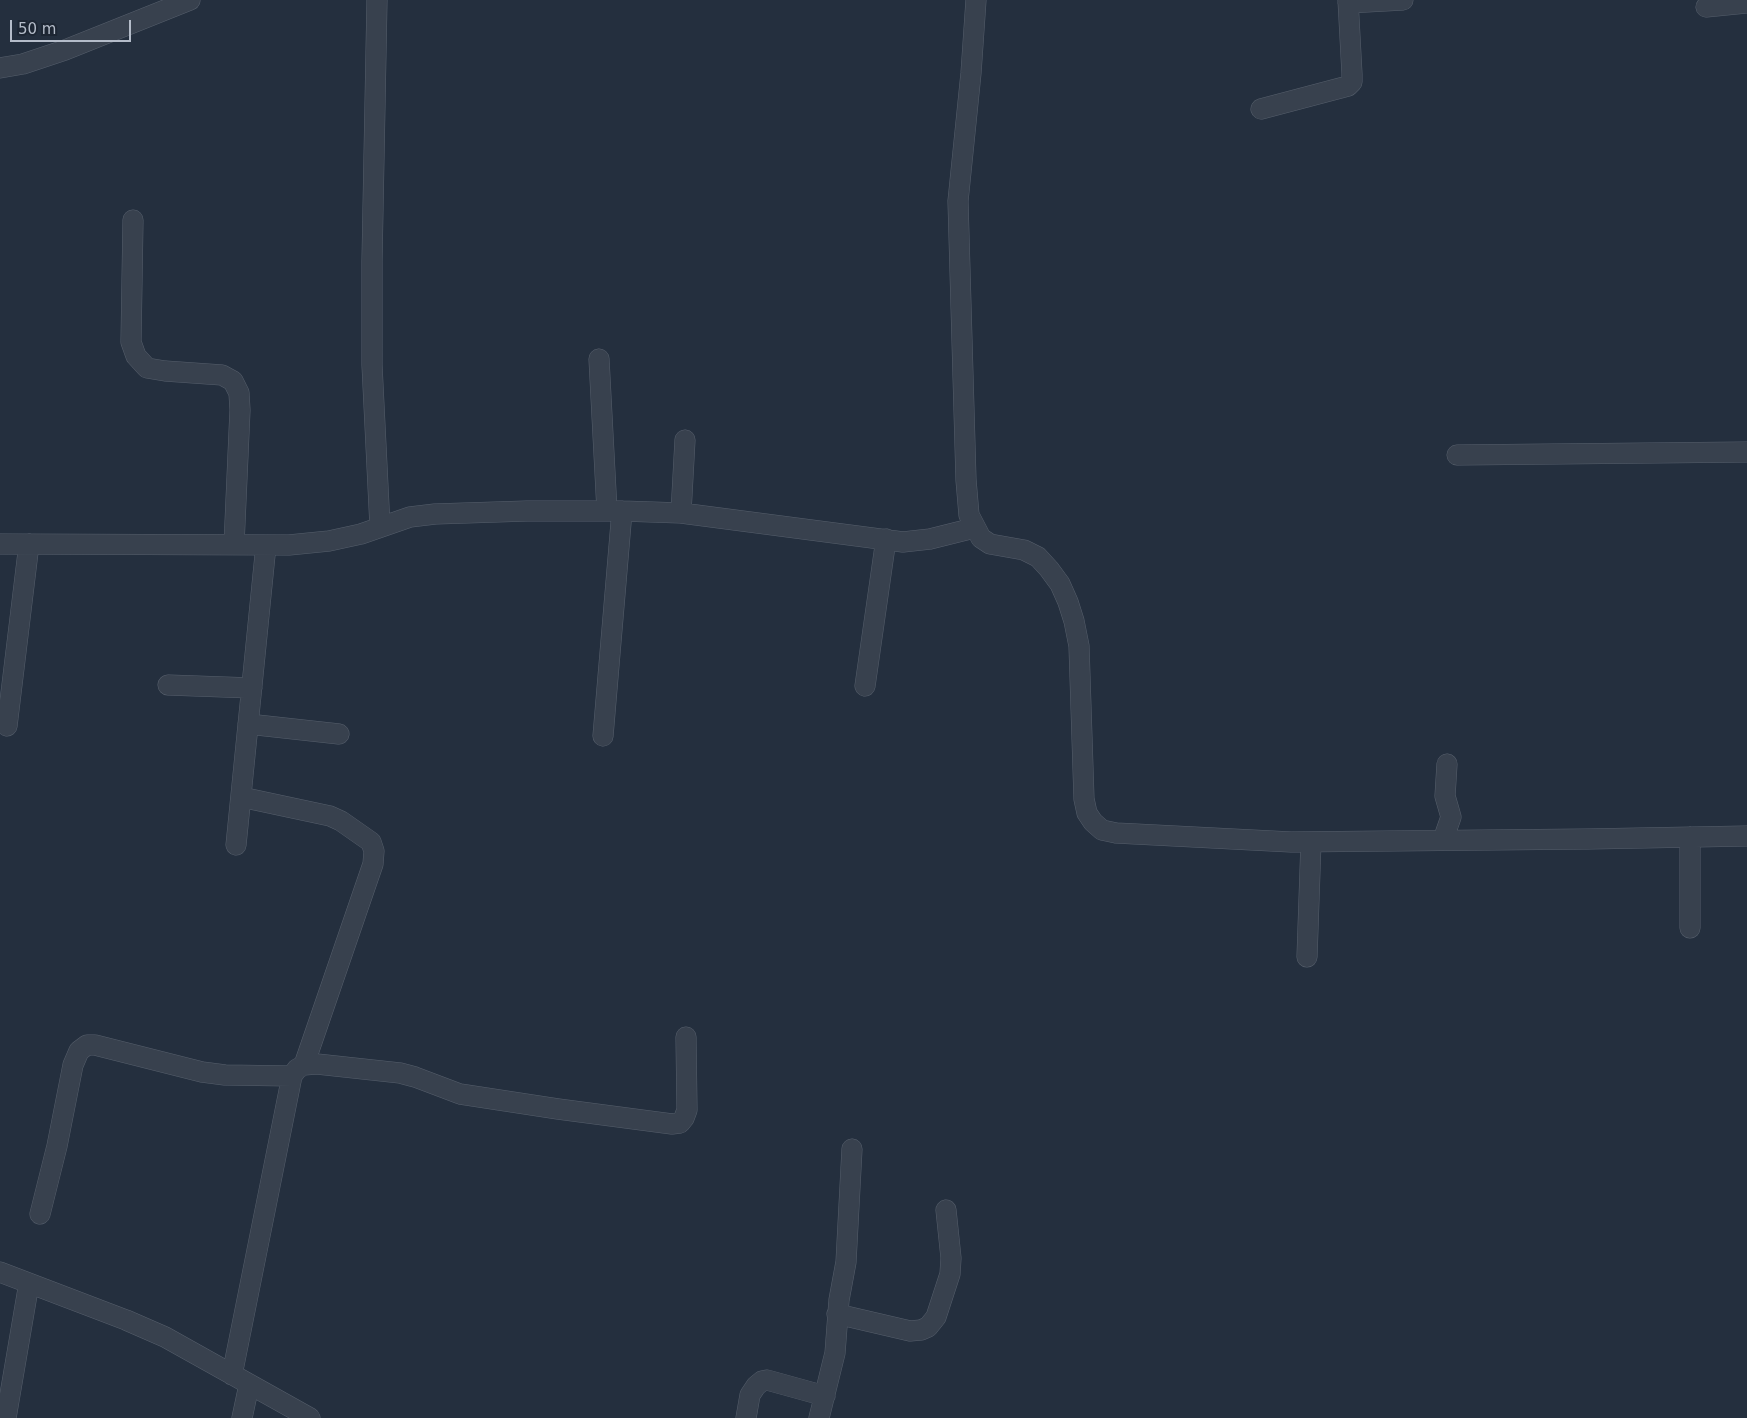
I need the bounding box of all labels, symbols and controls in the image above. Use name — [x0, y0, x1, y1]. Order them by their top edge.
scale bar — [12, 10, 134, 42]
text: 50 m — [18, 20, 56, 38]

